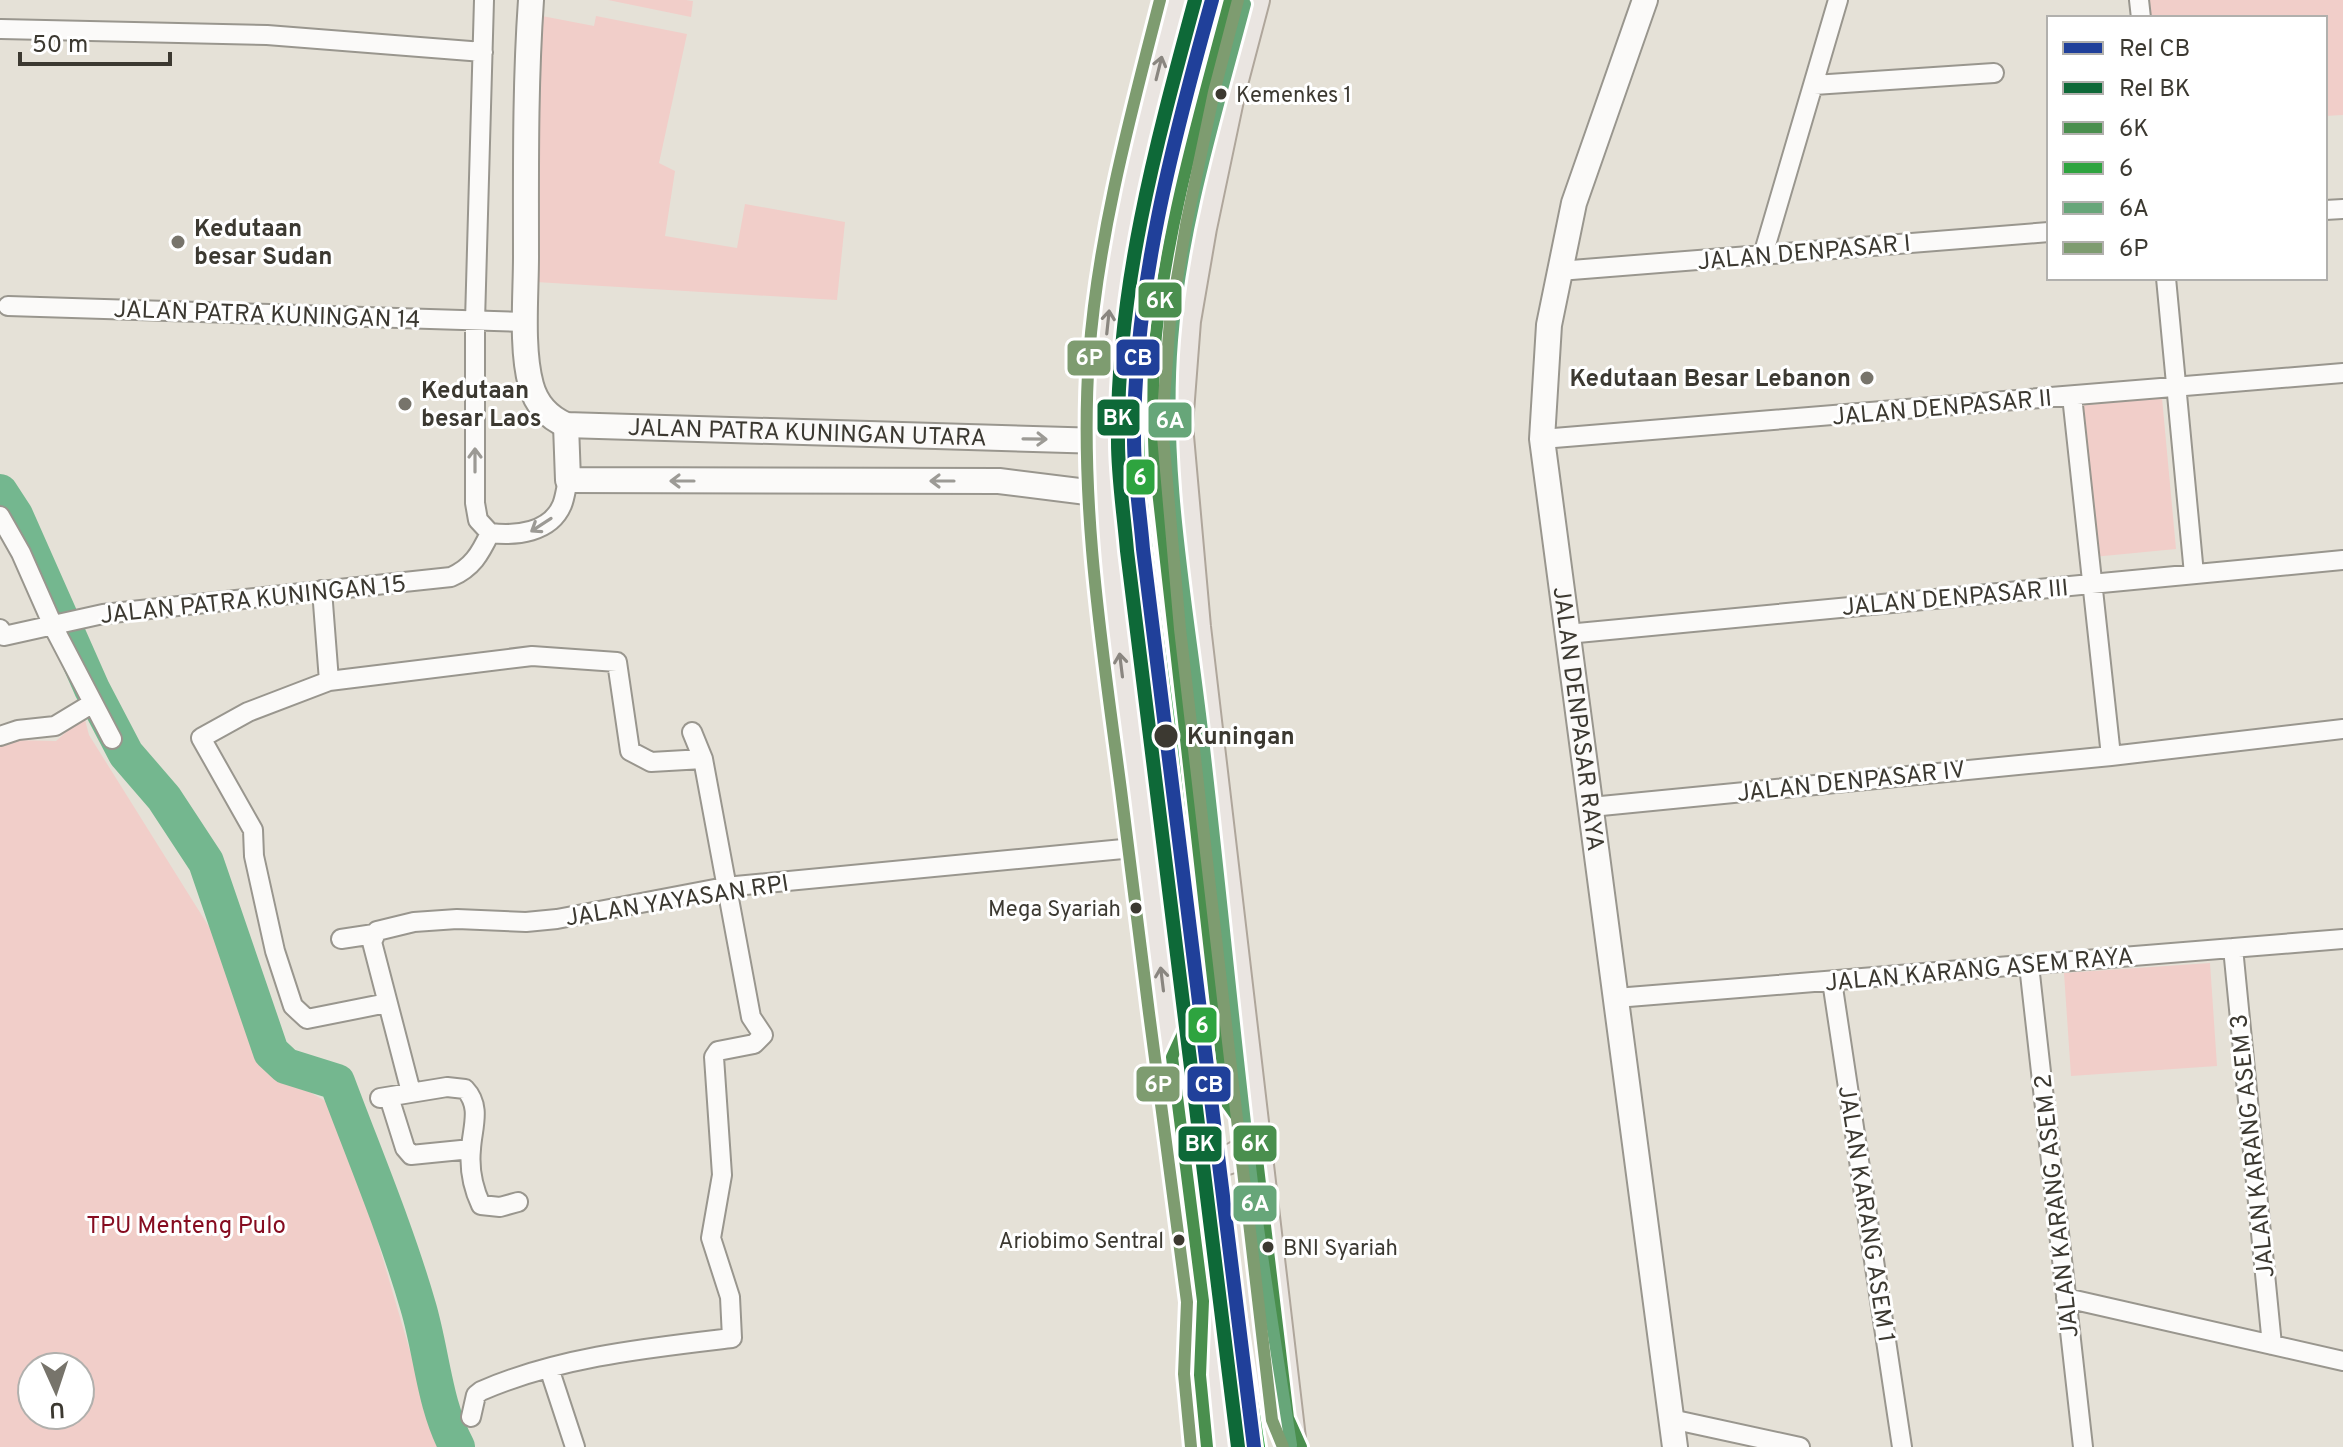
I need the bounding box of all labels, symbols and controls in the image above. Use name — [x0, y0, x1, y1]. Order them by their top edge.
scale bar — [20, 16, 170, 66]
legend — [2047, 16, 2327, 280]
text: 50 m — [32, 31, 88, 61]
text: Rel CB — [2119, 35, 2190, 65]
one-way arrow — [1153, 55, 1168, 81]
text: Rel BK — [2119, 75, 2191, 105]
place label: Kemenkes 1 — [1236, 83, 1352, 110]
marker: Kemenkes 1 — [1213, 86, 1229, 102]
text: 6K — [2119, 115, 2149, 145]
text: 6 — [2119, 155, 2133, 185]
text: 6A — [2119, 195, 2149, 225]
place label: Kedutaan besar Sudan — [194, 215, 333, 273]
street label: JALAN DENPASAR I — [1696, 230, 1912, 278]
marker: Kedutaan besar Sudan — [169, 233, 187, 251]
text: 6P — [2119, 235, 2148, 265]
line badge: 6K — [1137, 281, 1183, 319]
text: 6K — [1145, 289, 1175, 316]
street label: JALAN PATRA KUNINGAN 14 — [113, 296, 421, 336]
one-way arrow — [1101, 309, 1116, 336]
line badge: CB — [1115, 338, 1161, 377]
line badge: 6P — [1066, 339, 1112, 377]
text: 6P — [1075, 346, 1103, 373]
text: CB — [1123, 346, 1153, 373]
place label: Kedutaan Besar Lebanon — [1569, 365, 1851, 395]
marker: Kedutaan Besar Lebanon — [1858, 369, 1876, 387]
place label: Kedutaan besar Laos — [421, 377, 542, 435]
street label: JALAN DENPASAR II — [1831, 384, 2053, 434]
marker: Kedutaan besar Laos — [396, 395, 414, 413]
line badge: BK — [1096, 398, 1141, 437]
line badge: 6A — [1147, 401, 1193, 439]
text: BK — [1103, 406, 1133, 433]
text: 6A — [1155, 409, 1185, 436]
street label: JALAN PATRA KUNINGAN UTARA — [627, 414, 987, 455]
one-way arrow — [1021, 431, 1048, 446]
one-way arrow — [467, 447, 483, 474]
line badge: 6 — [1125, 458, 1156, 496]
text: 6 — [1133, 466, 1147, 493]
one-way arrow — [669, 473, 696, 489]
one-way arrow — [929, 473, 956, 489]
one-way arrow — [531, 516, 553, 533]
street label: JALAN PATRA KUNINGAN 15 — [99, 570, 408, 632]
street label: JALAN DENPASAR III — [1841, 574, 2070, 624]
street label: JALAN DENPASAR RAYA — [1545, 585, 1609, 853]
one-way arrow — [1113, 653, 1128, 678]
marker: Kuningan — [1152, 722, 1180, 750]
place label: Kuningan — [1187, 723, 1295, 753]
street label: JALAN DENPASAR IV — [1735, 756, 1967, 810]
street label: JALAN YAYASAN RPI — [563, 870, 791, 934]
place label: Mega Syariah — [988, 897, 1121, 924]
marker: Mega Syariah — [1128, 900, 1144, 916]
street label: JALAN KARANG ASEM RAYA — [1824, 943, 2135, 999]
one-way arrow — [1154, 966, 1169, 993]
line badge: 6 — [1187, 1006, 1218, 1044]
street label: JALAN KARANG ASEM 3 — [2225, 1012, 2283, 1279]
text: 6 — [1195, 1014, 1209, 1041]
line badge: 6P — [1135, 1065, 1181, 1103]
line badge: CB — [1186, 1065, 1232, 1103]
street label: JALAN KARANG ASEM 2 — [2029, 1072, 2087, 1339]
text: 6P — [1144, 1073, 1172, 1100]
text: CB — [1194, 1073, 1224, 1100]
street label: JALAN KARANG ASEM 1 — [1830, 1084, 1900, 1345]
line badge: 6K — [1232, 1124, 1278, 1163]
line badge: BK — [1177, 1125, 1223, 1163]
text: BK — [1185, 1132, 1215, 1159]
text: 6K — [1240, 1132, 1270, 1159]
line badge: 6A — [1232, 1184, 1278, 1223]
text: 6A — [1240, 1192, 1270, 1219]
park label: TPU Menteng Pulo — [86, 1212, 286, 1242]
place label: Ariobimo Sentral — [999, 1229, 1164, 1256]
marker: Ariobimo Sentral — [1171, 1232, 1187, 1248]
place label: BNI Syariah — [1283, 1236, 1398, 1263]
marker: BNI Syariah — [1260, 1239, 1276, 1255]
north arrow — [16, 1351, 96, 1431]
text: U — [48, 1395, 65, 1422]

